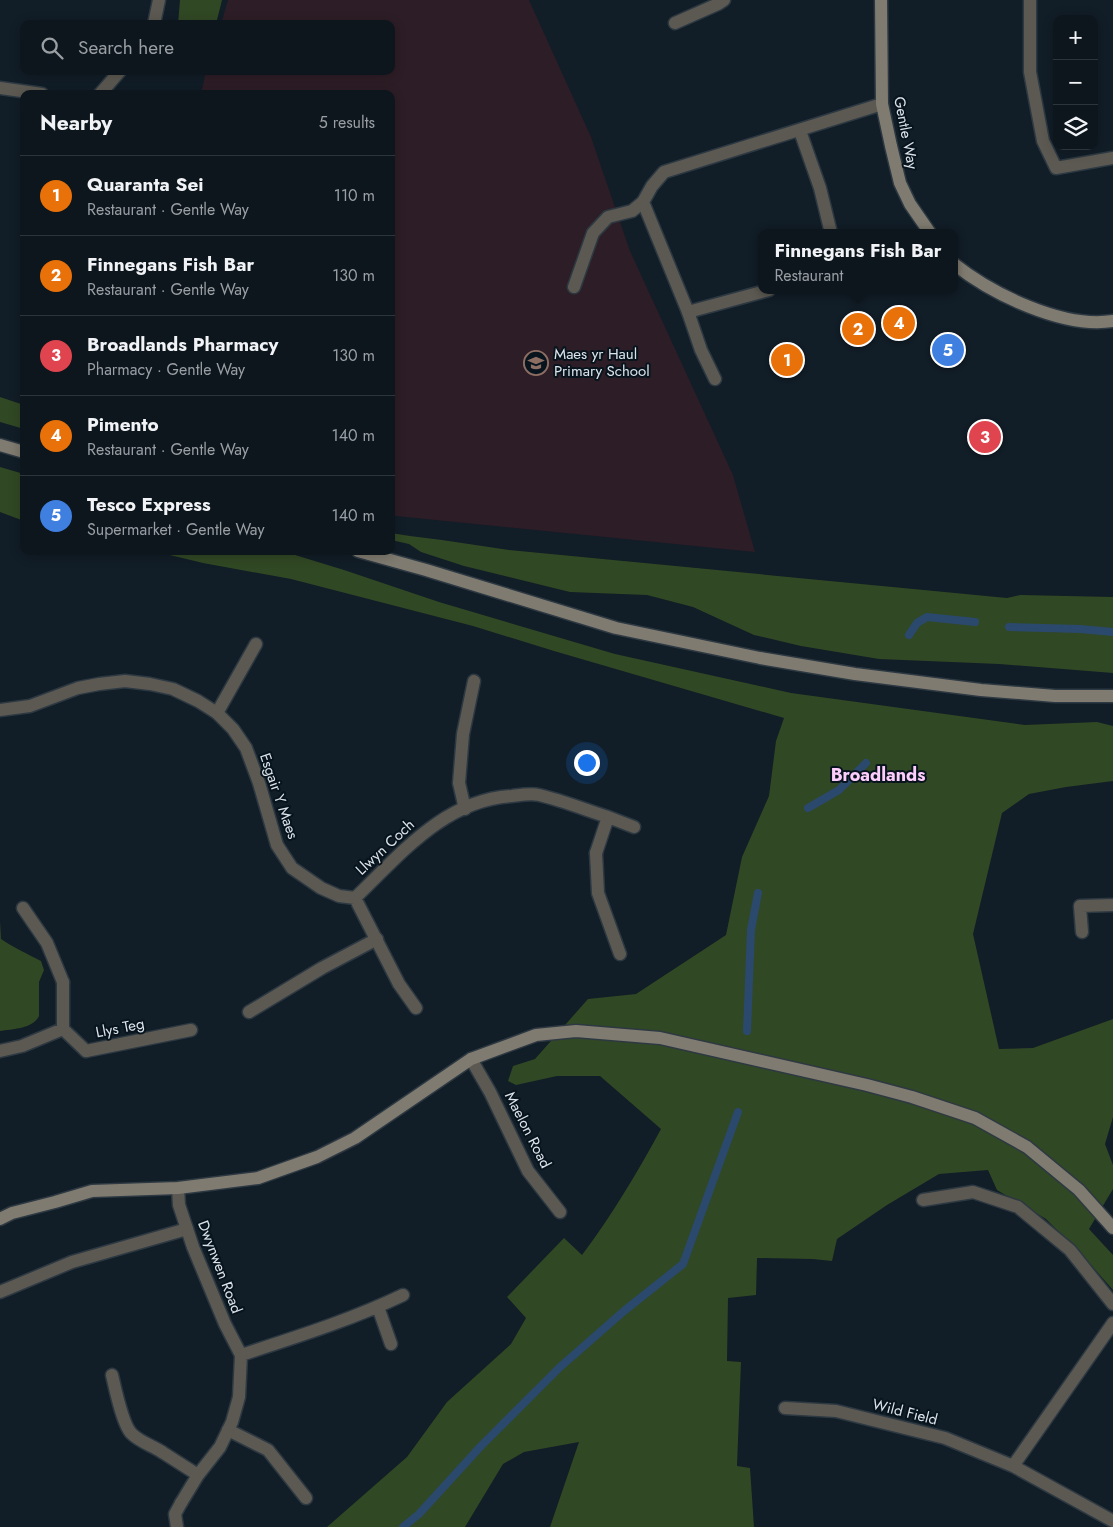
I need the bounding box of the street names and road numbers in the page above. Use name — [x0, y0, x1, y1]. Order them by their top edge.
street label: Gentle Way — [888, 95, 924, 172]
street label: Esgair Y Maes — [254, 750, 304, 842]
street label: Llwyn Coch — [351, 814, 419, 880]
street label: Llys Teg — [94, 1013, 146, 1043]
street label: Maelon Road — [499, 1088, 557, 1172]
street label: Dwynwen Road — [192, 1217, 248, 1317]
street label: Wild Field — [870, 1393, 940, 1431]

